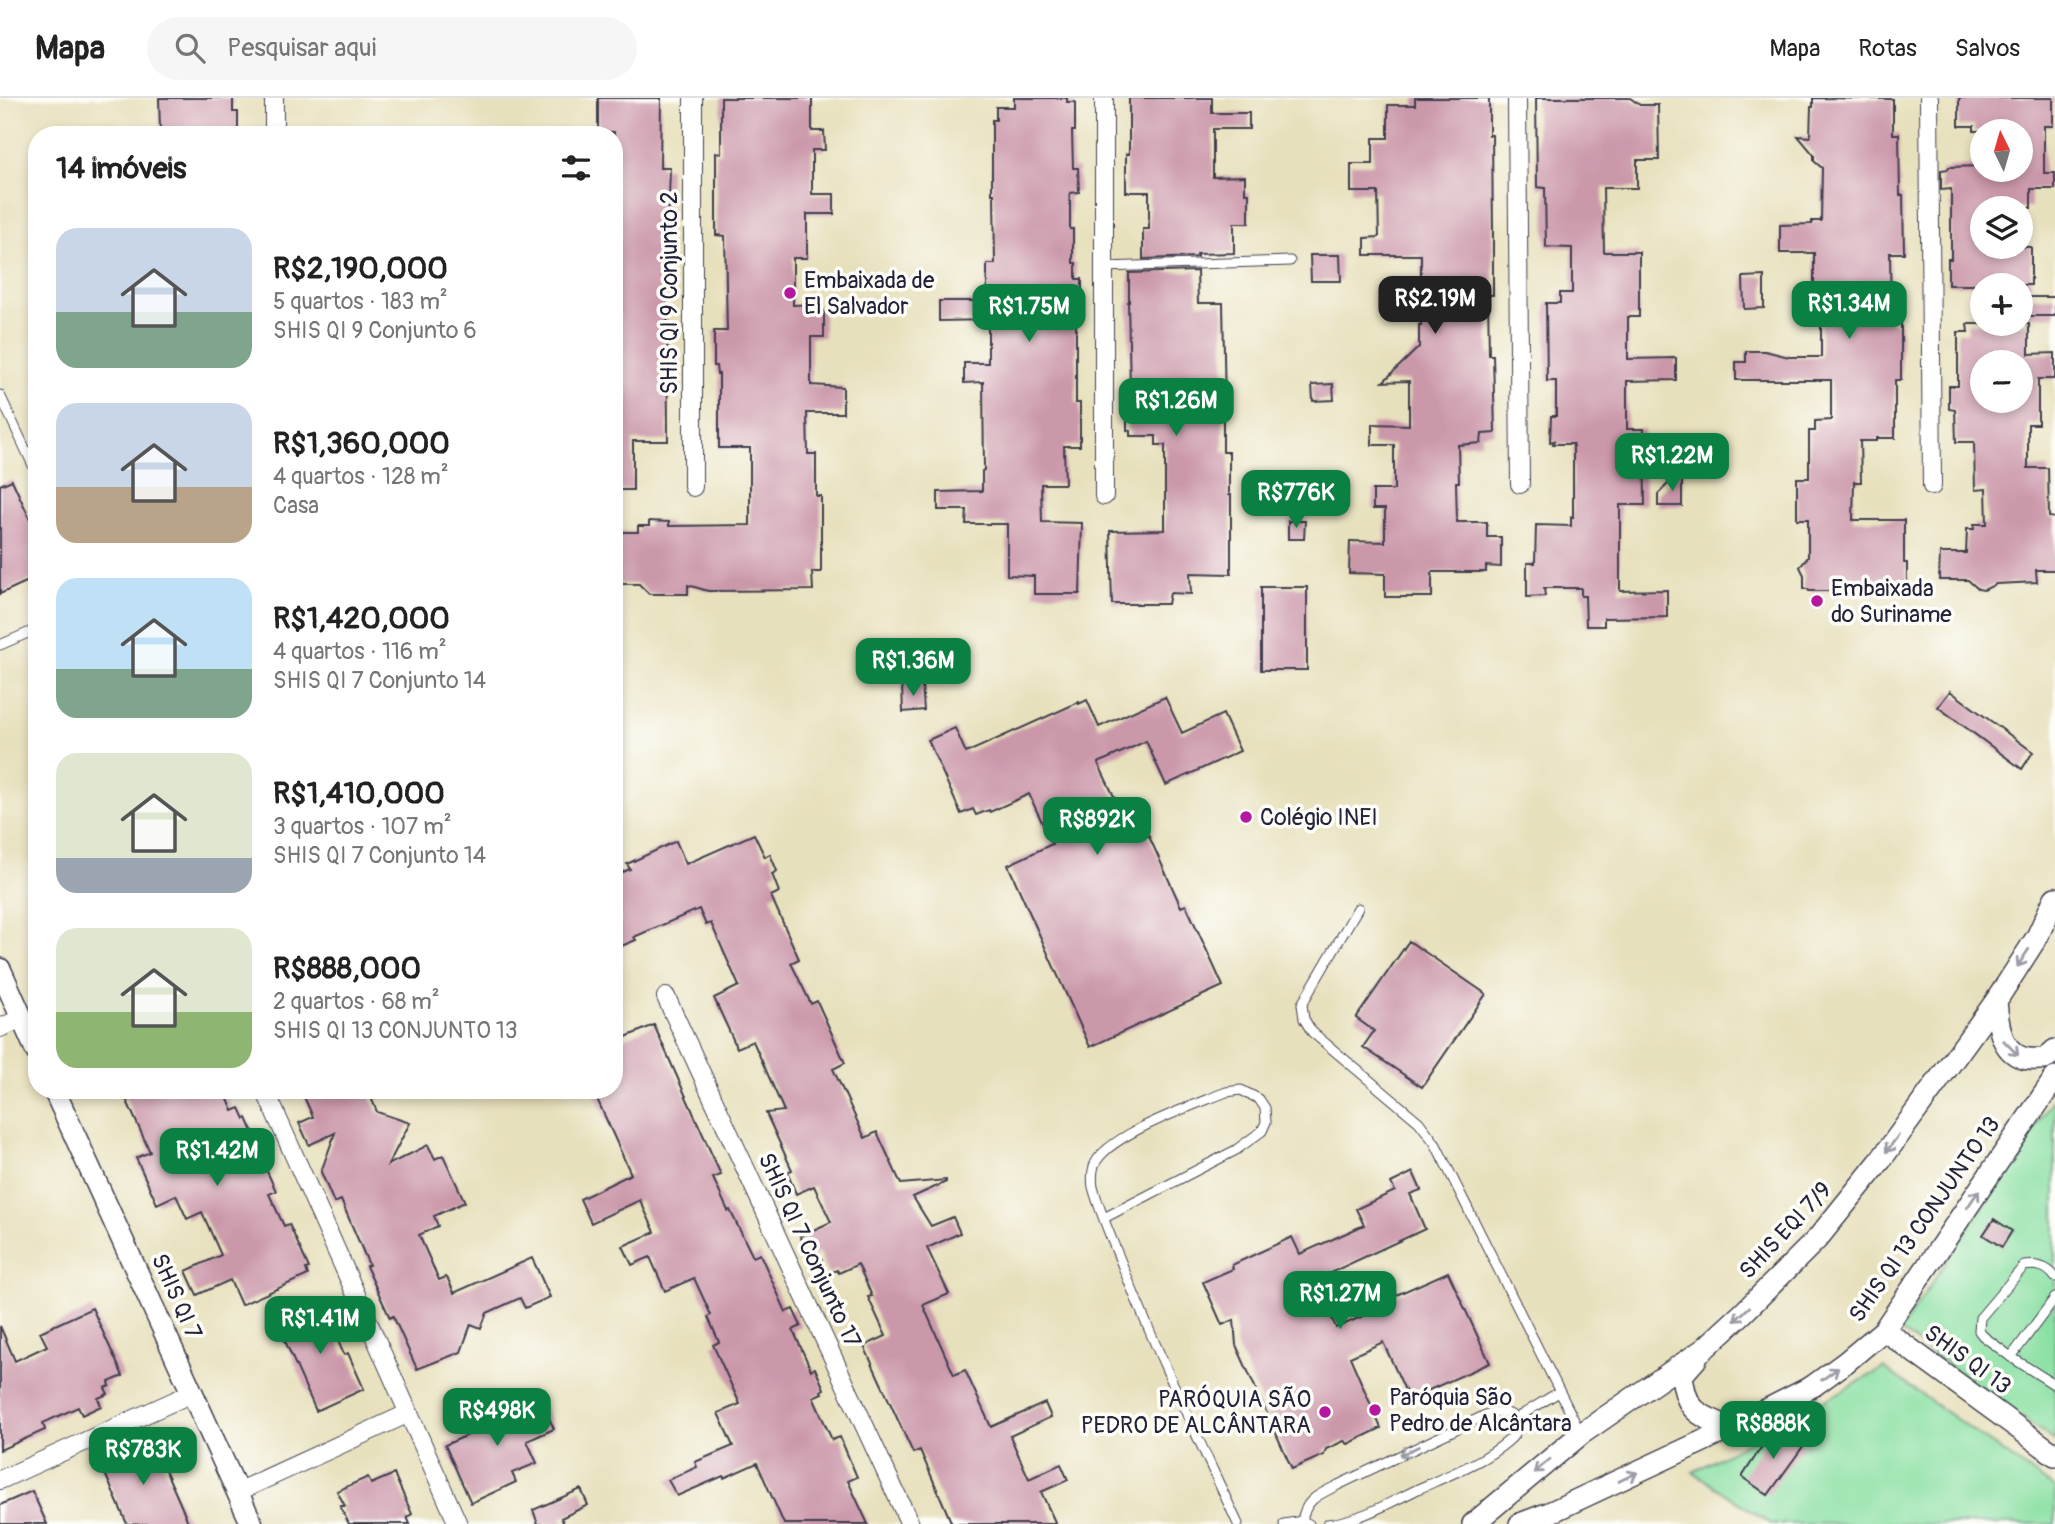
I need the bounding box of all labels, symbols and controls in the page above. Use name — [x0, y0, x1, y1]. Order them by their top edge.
search box — [147, 17, 637, 80]
text: Mapa — [35, 28, 105, 69]
icon: search — [171, 29, 209, 67]
text: Pesquisar aqui — [227, 32, 376, 64]
text: Mapa — [1769, 34, 1820, 63]
text: Rotas — [1858, 34, 1917, 63]
text: Salvos — [1955, 34, 2020, 63]
north arrow — [1970, 119, 2034, 182]
map controls — [1970, 119, 2033, 413]
icon: filters — [557, 149, 595, 187]
text: 14 imóveis — [56, 150, 186, 187]
street label: SHIS QI 9 Conjunto 2 — [655, 191, 684, 395]
button: layers — [1970, 196, 2033, 259]
text: R$2,190,000 — [273, 250, 448, 287]
icon: home — [112, 256, 196, 340]
place label: Embaixada de El Salvador — [804, 266, 935, 321]
button: + — [1970, 273, 2033, 336]
pin: R$2.19M — [1370, 276, 1500, 336]
pin: R$1.34M — [1784, 282, 1914, 341]
text: R$2.19M — [1394, 284, 1476, 313]
marker: Embaixada de El Salvador — [782, 285, 798, 301]
pin: R$1.75M — [964, 285, 1094, 344]
text: 5 quartos · 183 m² — [273, 287, 448, 316]
text: R$1.34M — [1808, 289, 1890, 318]
text: R$1.75M — [988, 292, 1070, 321]
text: SHIS QI 9 Conjunto 6 — [273, 316, 477, 345]
button: − — [1970, 350, 2033, 413]
pin: R$1.26M — [1111, 378, 1241, 438]
text: R$1.26M — [1135, 386, 1217, 415]
text: R$1,360,000 — [273, 425, 450, 462]
icon: home — [112, 431, 196, 515]
pin: R$1.22M — [1607, 434, 1737, 493]
text: R$1.22M — [1631, 441, 1713, 470]
text: 4 quartos · 128 m² — [273, 462, 449, 491]
pin: R$776K — [1239, 470, 1353, 530]
text: R$776K — [1257, 478, 1335, 507]
text: Casa — [273, 491, 319, 520]
place label: Embaixada do Suriname — [1831, 574, 1952, 629]
marker: Embaixada do Suriname — [1809, 593, 1825, 609]
text: R$1,420,000 — [273, 600, 450, 637]
icon: home — [112, 606, 196, 690]
text: 4 quartos · 116 m² — [273, 637, 447, 666]
pin: R$1.36M — [848, 638, 978, 698]
text: R$1.36M — [872, 646, 954, 675]
text: SHIS QI 7 Conjunto 14 — [273, 666, 486, 695]
text: R$1,410,000 — [273, 775, 445, 812]
icon: home — [112, 781, 196, 865]
pin: R$892K — [1040, 798, 1154, 857]
place label: Colégio INEI — [1260, 803, 1378, 832]
text: R$892K — [1059, 805, 1135, 834]
marker: Colégio INEI — [1238, 809, 1254, 825]
text: 3 quartos · 107 m² — [273, 812, 452, 841]
text: SHIS QI 7 Conjunto 14 — [273, 841, 486, 870]
one-way arrow — [2016, 948, 2031, 967]
text: R$888,000 — [273, 950, 421, 987]
icon: home — [112, 956, 196, 1040]
text: 2 quartos · 68 m² — [273, 987, 440, 1016]
text: SHIS QI 13 CONJUNTO 13 — [273, 1016, 518, 1045]
one-way arrow — [2003, 1039, 2020, 1056]
street label: SHIS QI 13 CONJUNTO 13 — [1842, 1111, 2006, 1328]
pin: R$1.42M — [152, 1128, 282, 1188]
one-way arrow — [1885, 1134, 1900, 1153]
text: R$1.42M — [176, 1136, 258, 1165]
street label: SHIS QI 7 Conjunto 17 — [752, 1148, 867, 1352]
street label: SHIS EQI 7/9 — [1733, 1176, 1838, 1285]
one-way arrow — [1966, 1190, 1980, 1209]
street label: SHIS QI 7 — [145, 1249, 208, 1343]
pin: R$1.27M — [1275, 1272, 1405, 1331]
text: R$1.27M — [1299, 1279, 1381, 1308]
pin: R$1.41M — [255, 1296, 385, 1356]
text: R$1.41M — [281, 1304, 359, 1333]
one-way arrow — [1733, 1306, 1751, 1322]
street label: SHIS QI 13 — [1919, 1318, 2017, 1401]
one-way arrow — [1820, 1367, 1839, 1381]
place label: Paróquia São Pedro de Alcântara — [1389, 1383, 1572, 1438]
place label: PARÓQUIA SÃO PEDRO DE ALCÂNTARA — [1081, 1384, 1311, 1440]
pin: R$498K — [440, 1388, 554, 1448]
text: R$498K — [459, 1396, 535, 1425]
marker: Paróquia São Pedro de Alcântara — [1367, 1402, 1383, 1418]
pin: R$888K — [1716, 1402, 1830, 1461]
marker: PARÓQUIA SÃO PEDRO DE ALCÂNTARA — [1317, 1404, 1333, 1420]
text: R$888K — [1736, 1409, 1810, 1438]
pin: R$783K — [86, 1428, 200, 1487]
text: R$783K — [105, 1435, 181, 1464]
one-way arrow — [1399, 1446, 1420, 1459]
one-way arrow — [1533, 1458, 1551, 1474]
one-way arrow — [1617, 1469, 1638, 1482]

